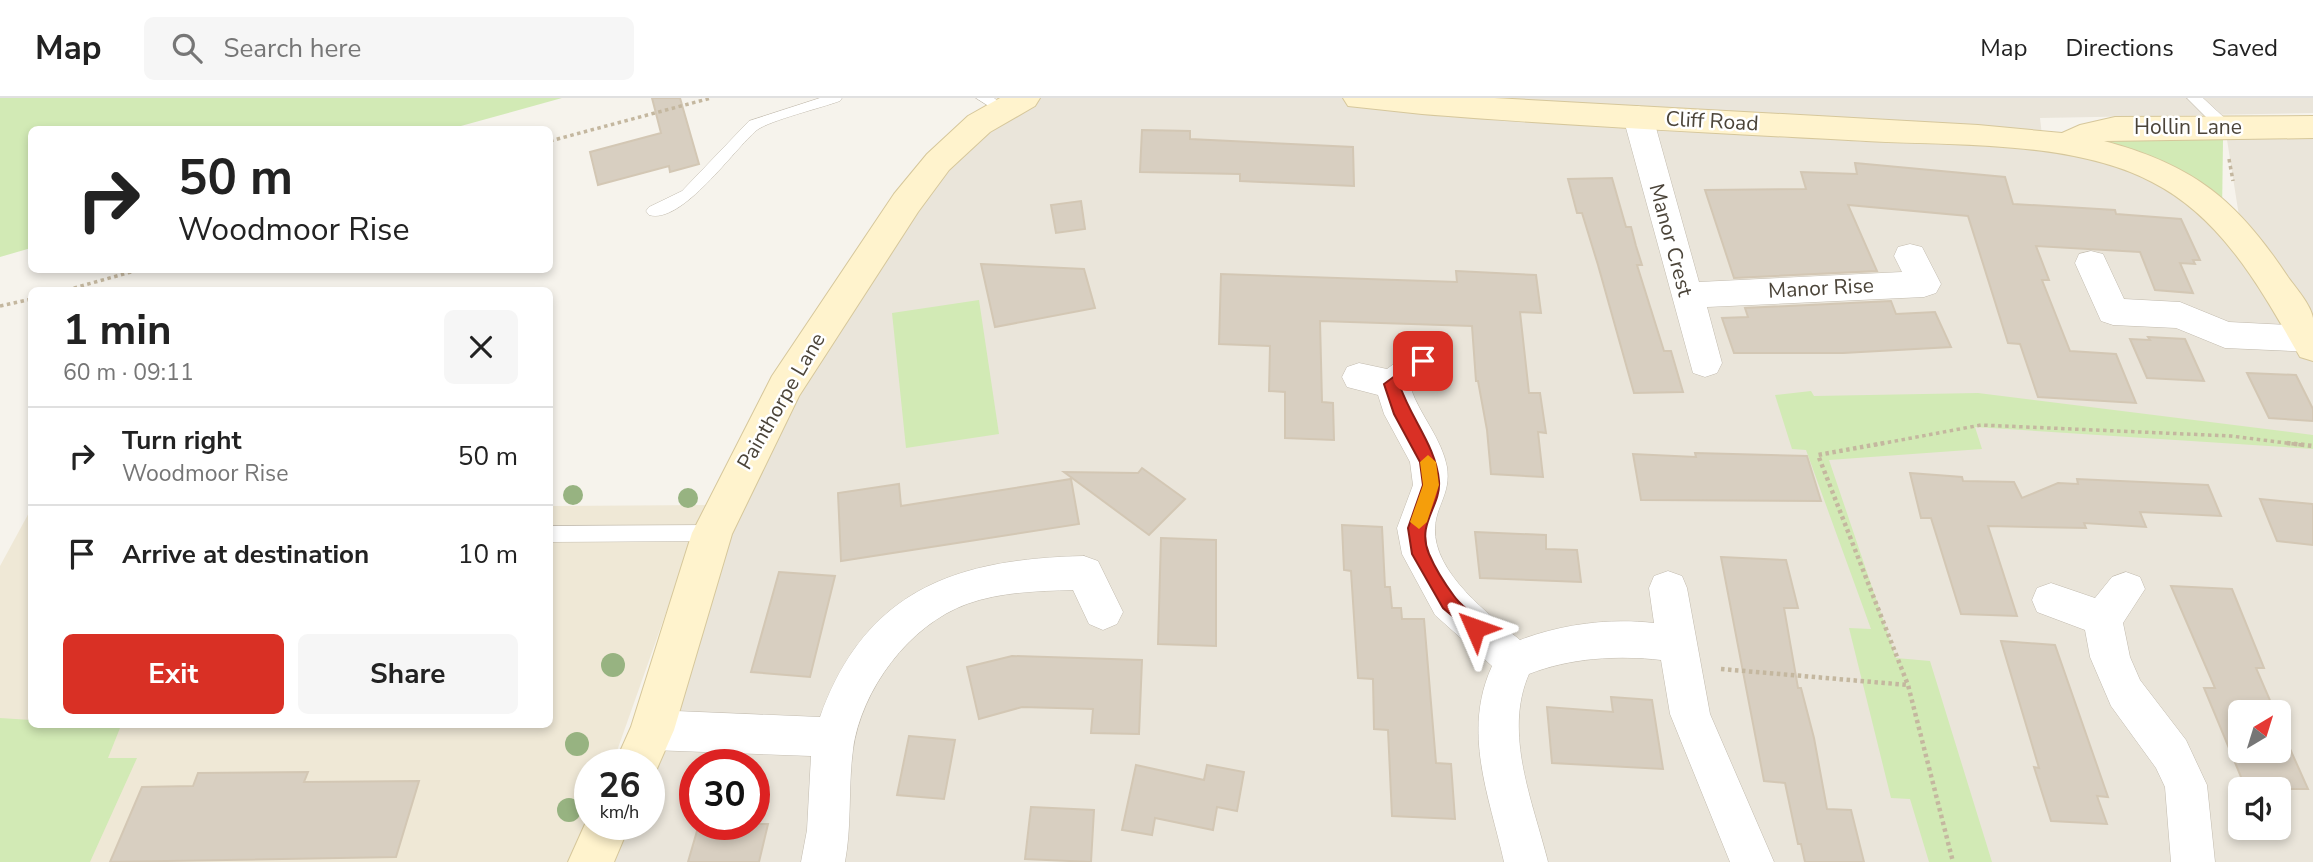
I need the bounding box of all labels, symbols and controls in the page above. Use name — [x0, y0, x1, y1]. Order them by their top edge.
search box — [144, 17, 634, 80]
text: Map — [35, 26, 102, 71]
icon: search — [168, 29, 206, 67]
text: Search here — [224, 31, 361, 66]
text: Map — [1980, 32, 2027, 64]
text: Directions — [2065, 32, 2174, 64]
text: Saved — [2212, 32, 2278, 64]
street label: Cliff Road — [1665, 105, 1759, 137]
street label: Hollin Lane — [2134, 113, 2242, 141]
text: 50 m — [178, 144, 293, 211]
icon: right — [63, 154, 154, 245]
street label: Manor Crest — [1643, 181, 1700, 300]
text: Woodmoor Rise — [178, 208, 410, 251]
street label: Manor Rise — [1767, 271, 1875, 305]
text: 1 min — [63, 302, 172, 359]
button: close — [444, 310, 518, 384]
street label: Painthorpe Lane — [730, 327, 832, 475]
pin — [1393, 331, 1453, 391]
icon: arrive — [1404, 342, 1442, 380]
text: 60 m · 09:11 — [63, 357, 194, 388]
text: Turn right — [122, 423, 241, 458]
icon: right — [63, 437, 101, 475]
text: 50 m — [458, 439, 518, 474]
text: Woodmoor Rise — [122, 458, 288, 489]
icon: arrive — [63, 535, 101, 573]
text: Arrive at destination — [122, 537, 369, 572]
text: 10 m — [458, 537, 518, 572]
position arrow — [1438, 591, 1512, 665]
button: Exit — [63, 634, 284, 714]
button: Share — [298, 634, 518, 714]
north arrow — [2228, 700, 2291, 763]
map controls — [2228, 700, 2291, 840]
speed limit sign: 30 — [679, 749, 770, 840]
text: 26 — [598, 762, 641, 809]
button: sound — [2228, 777, 2291, 840]
text: km/h — [600, 800, 639, 824]

